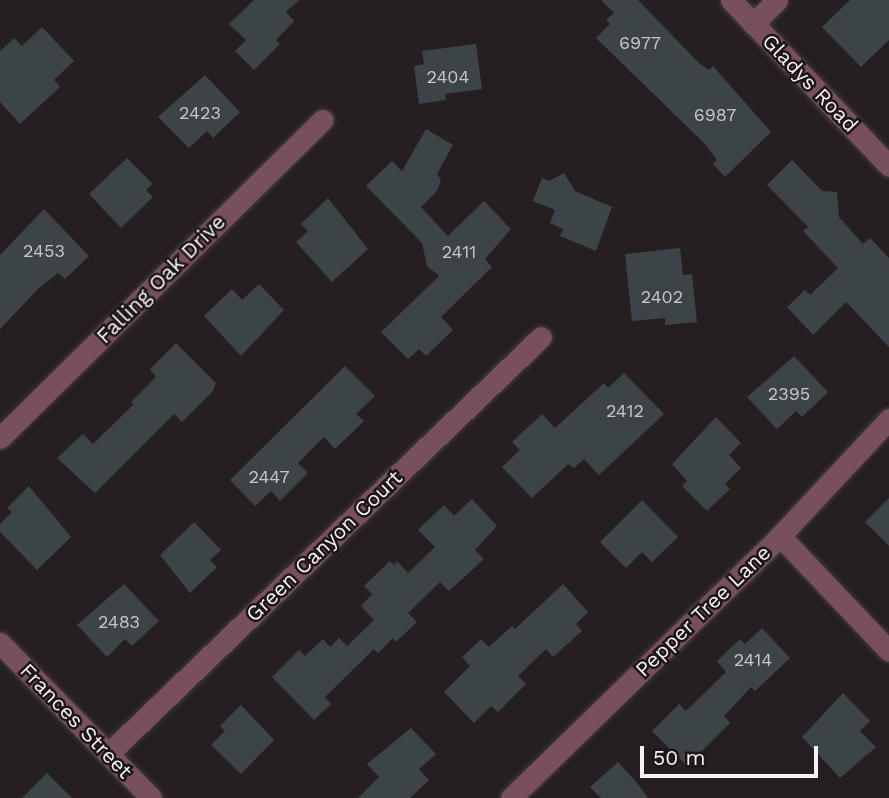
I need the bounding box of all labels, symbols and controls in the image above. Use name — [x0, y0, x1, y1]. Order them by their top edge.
street label: Gladys Road — [757, 29, 863, 137]
house number: 6977 — [619, 32, 661, 54]
house number: 2404 — [426, 66, 470, 88]
house number: 2423 — [179, 102, 221, 124]
house number: 6987 — [694, 104, 736, 126]
street label: Falling Oak Drive — [91, 209, 231, 349]
house number: 2453 — [23, 240, 65, 262]
house number: 2411 — [442, 241, 476, 263]
house number: 2402 — [641, 286, 683, 308]
house number: 2395 — [768, 383, 810, 405]
house number: 2412 — [606, 400, 644, 422]
street label: Green Canyon Court — [241, 465, 407, 627]
house number: 2447 — [248, 466, 290, 488]
street label: Pepper Tree Lane — [630, 540, 776, 682]
house number: 2483 — [98, 611, 140, 633]
house number: 2414 — [734, 649, 772, 671]
street label: Frances Street — [15, 658, 137, 784]
scale bar — [644, 732, 822, 776]
text: 50 m — [653, 745, 705, 770]

